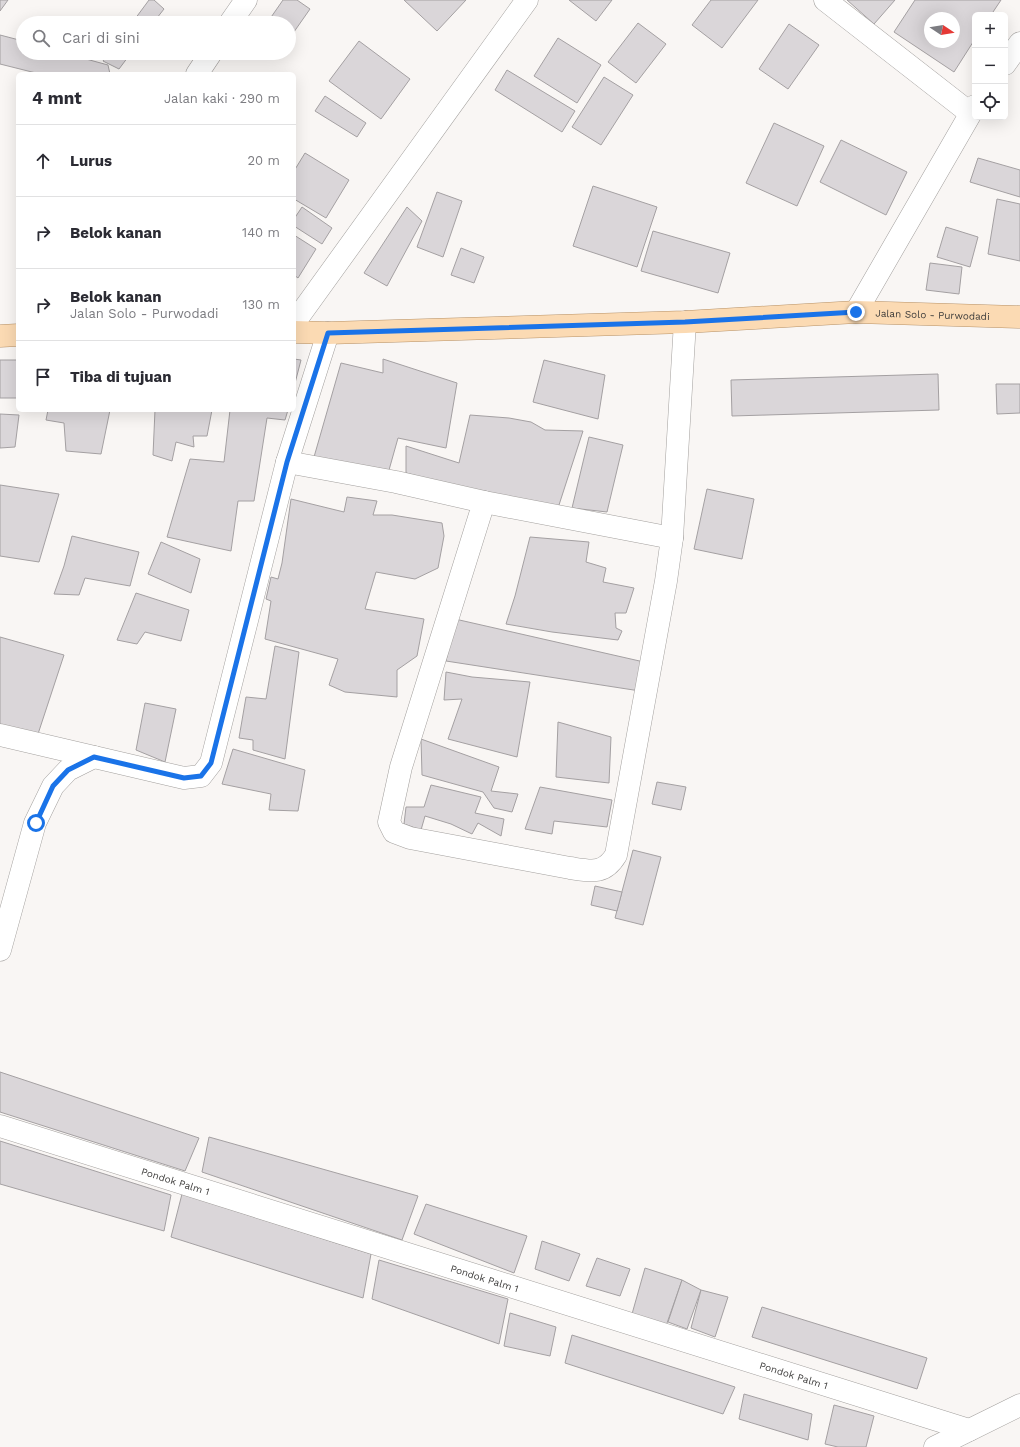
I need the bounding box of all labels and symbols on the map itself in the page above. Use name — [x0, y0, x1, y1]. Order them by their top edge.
north arrow — [924, 12, 960, 48]
route end — [847, 303, 865, 321]
street label: Jalan Solo - Purwodadi — [875, 307, 990, 322]
route start — [27, 814, 45, 832]
street label: Pondok Palm 1 — [140, 1165, 211, 1197]
street label: Pondok Palm 1 — [449, 1262, 520, 1294]
street label: Pondok Palm 1 — [758, 1359, 829, 1391]

